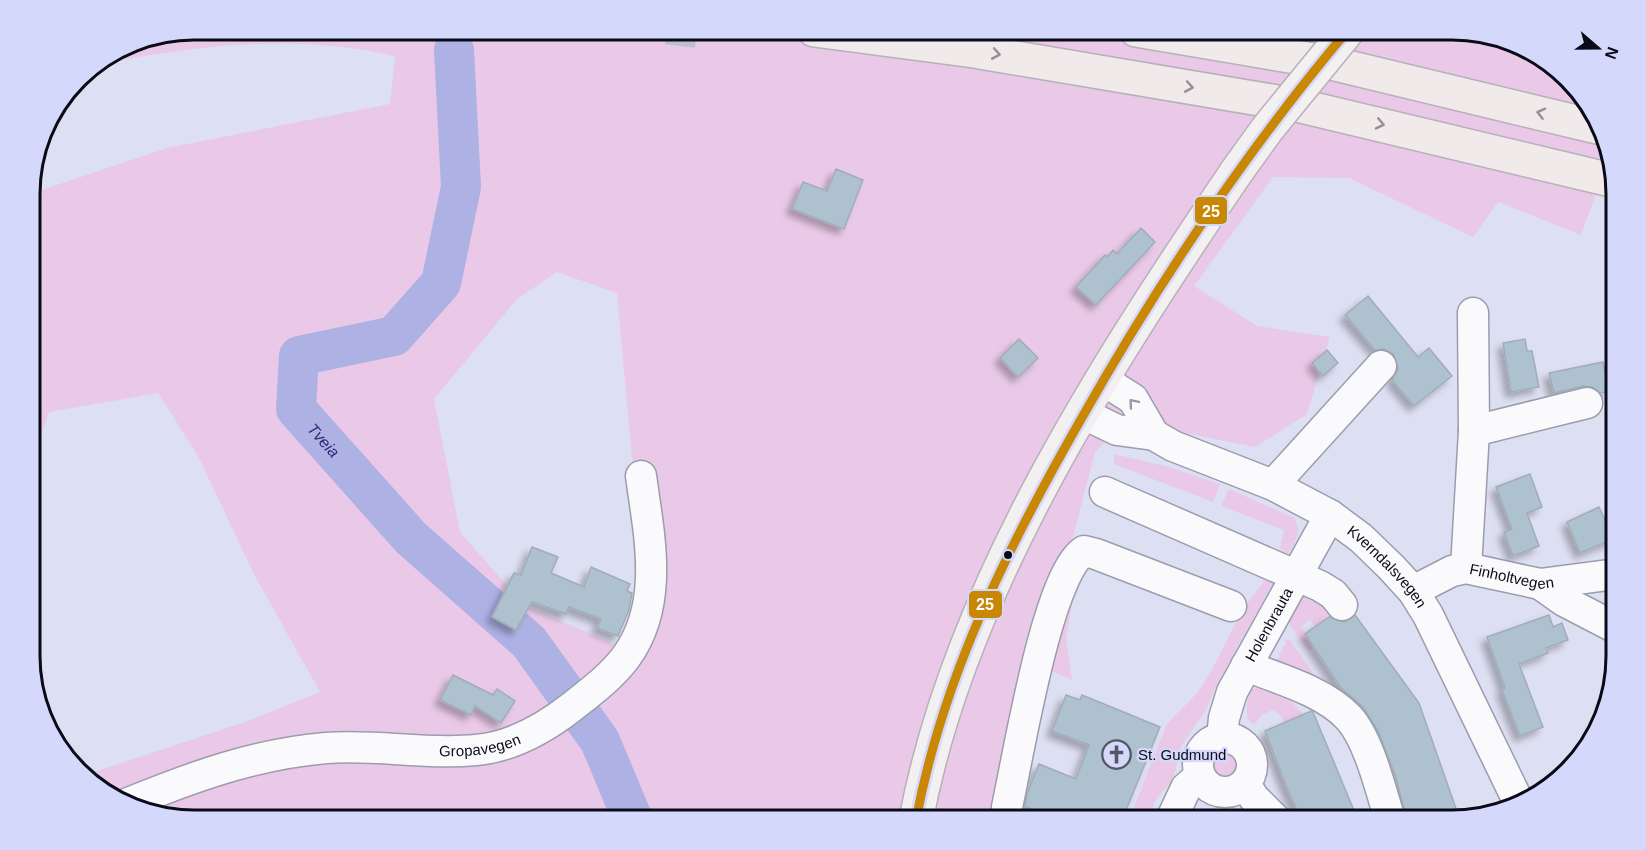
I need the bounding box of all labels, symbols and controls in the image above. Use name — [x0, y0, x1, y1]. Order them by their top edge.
north arrow — [1568, 18, 1628, 78]
text: N — [1602, 45, 1622, 61]
one-way arrow — [992, 48, 1001, 60]
one-way arrow — [1183, 80, 1193, 93]
one-way arrow — [1536, 108, 1546, 121]
one-way arrow — [1375, 117, 1385, 130]
line badge: 25 — [1194, 196, 1228, 225]
text: 25 — [1202, 203, 1220, 220]
one-way arrow — [1129, 399, 1140, 410]
water label: Tveia — [304, 420, 343, 461]
street label: Kverndalsvegen — [1344, 522, 1430, 611]
unlabelled marker — [1002, 549, 1014, 561]
street label: Finholtvegen — [1468, 560, 1555, 592]
street label: Holenbrauta — [1241, 584, 1296, 665]
line badge: 25 — [968, 590, 1003, 619]
text: 25 — [976, 596, 994, 613]
street label: Gropavegen — [439, 730, 523, 759]
church icon: St. Gudmund — [1101, 739, 1133, 771]
place label: St. Gudmund — [1138, 746, 1226, 763]

